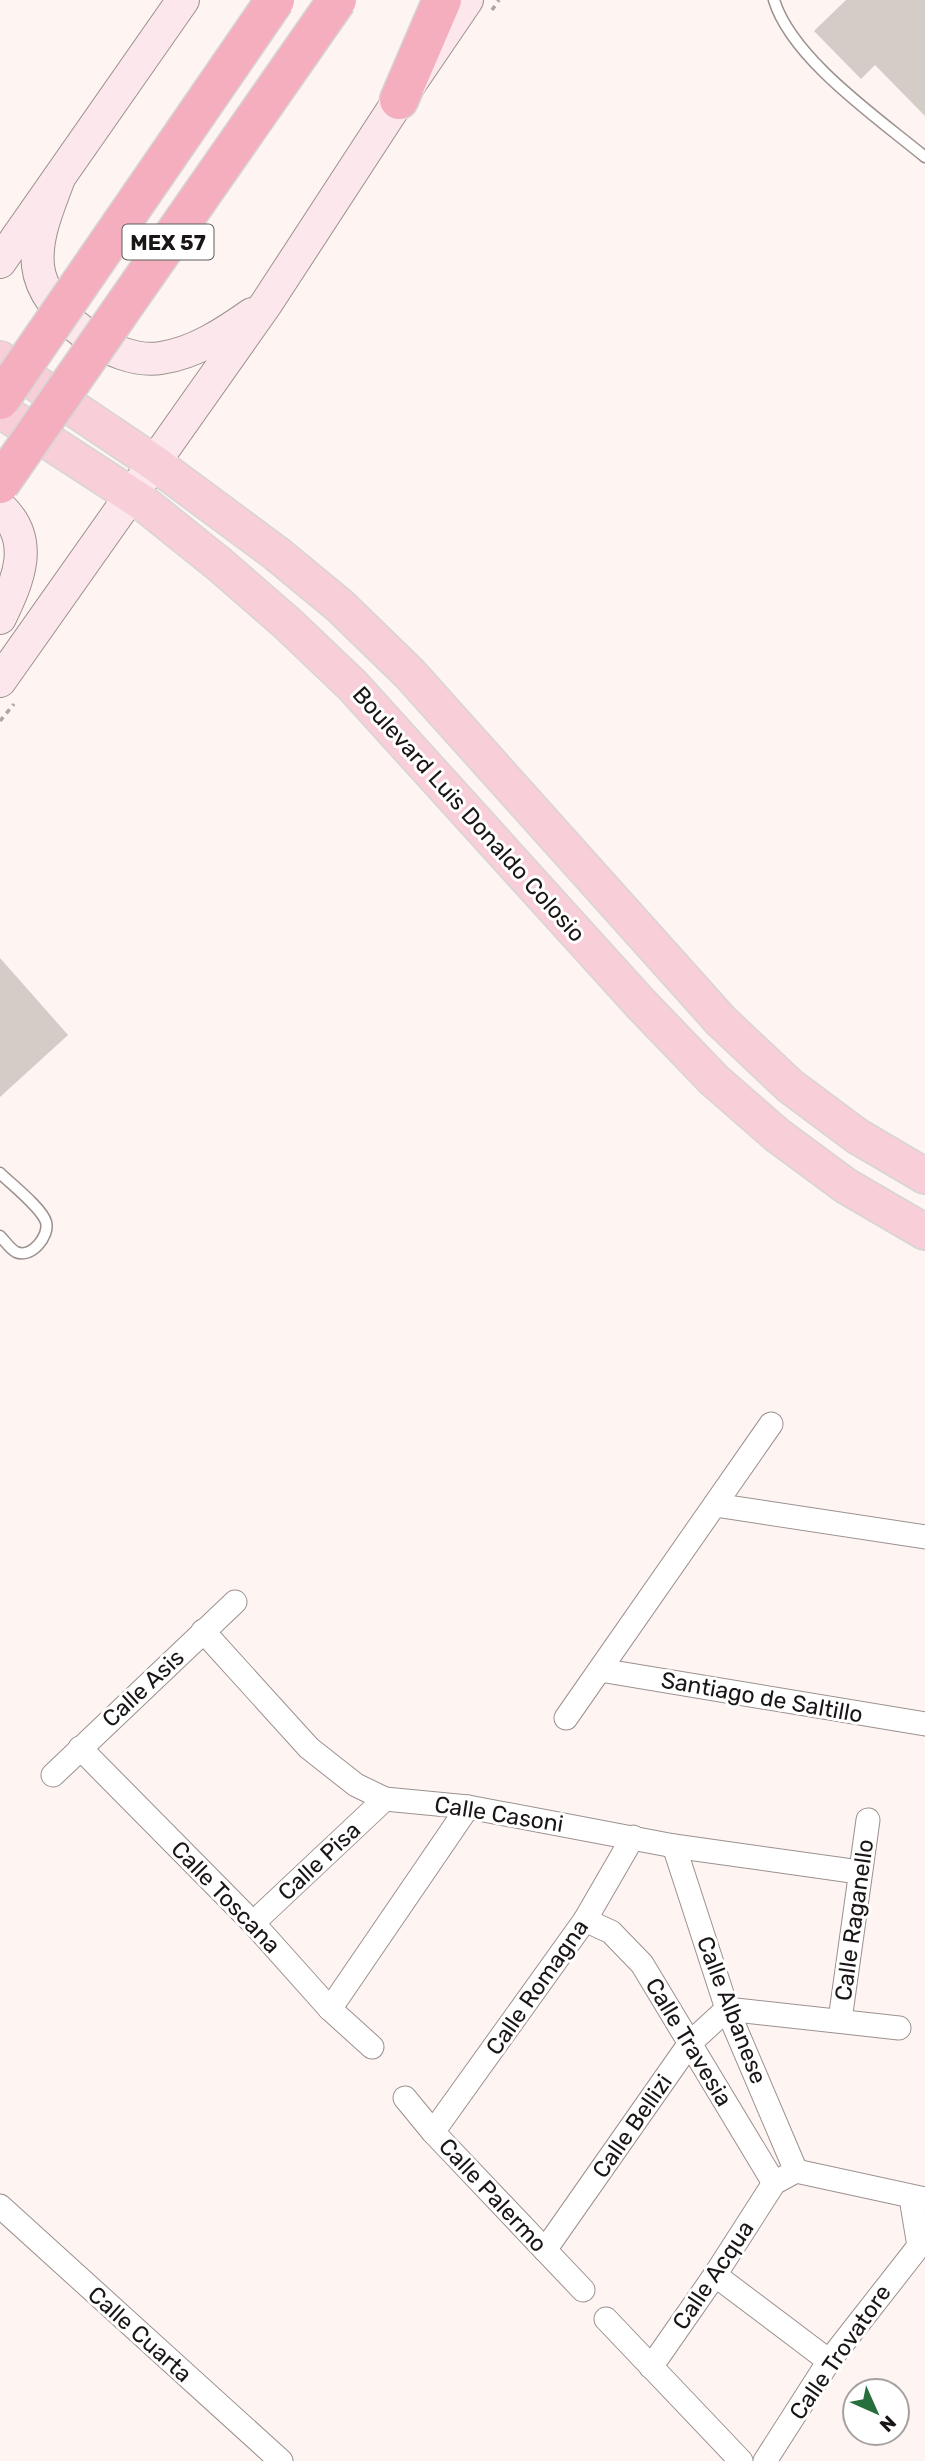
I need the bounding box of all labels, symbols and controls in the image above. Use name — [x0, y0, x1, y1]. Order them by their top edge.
road number: MEX 57 — [122, 224, 214, 260]
street label: Boulevard Luis Donaldo Colosio — [347, 680, 591, 948]
street label: Calle Asis — [96, 1643, 190, 1733]
street label: Santiago de Saltillo — [659, 1665, 865, 1729]
street label: Calle Casoni — [433, 1790, 565, 1838]
street label: Calle Pisa — [272, 1816, 366, 1906]
street label: Calle Toscana — [165, 1835, 287, 1959]
street label: Calle Raganello — [829, 1837, 879, 2003]
street label: Calle Romagna — [480, 1914, 594, 2060]
street label: Calle Albanese — [691, 1932, 773, 2088]
street label: Calle Travesia — [640, 1973, 738, 2111]
street label: Calle Bellizi — [586, 2069, 678, 2183]
street label: Calle Palermo — [433, 2132, 553, 2258]
street label: Calle Acqua — [666, 2215, 760, 2335]
street label: Calle Trovatore — [783, 2279, 897, 2425]
street label: Calle Cuarta — [82, 2280, 198, 2388]
north arrow — [841, 2377, 911, 2447]
text: N — [875, 2411, 901, 2437]

